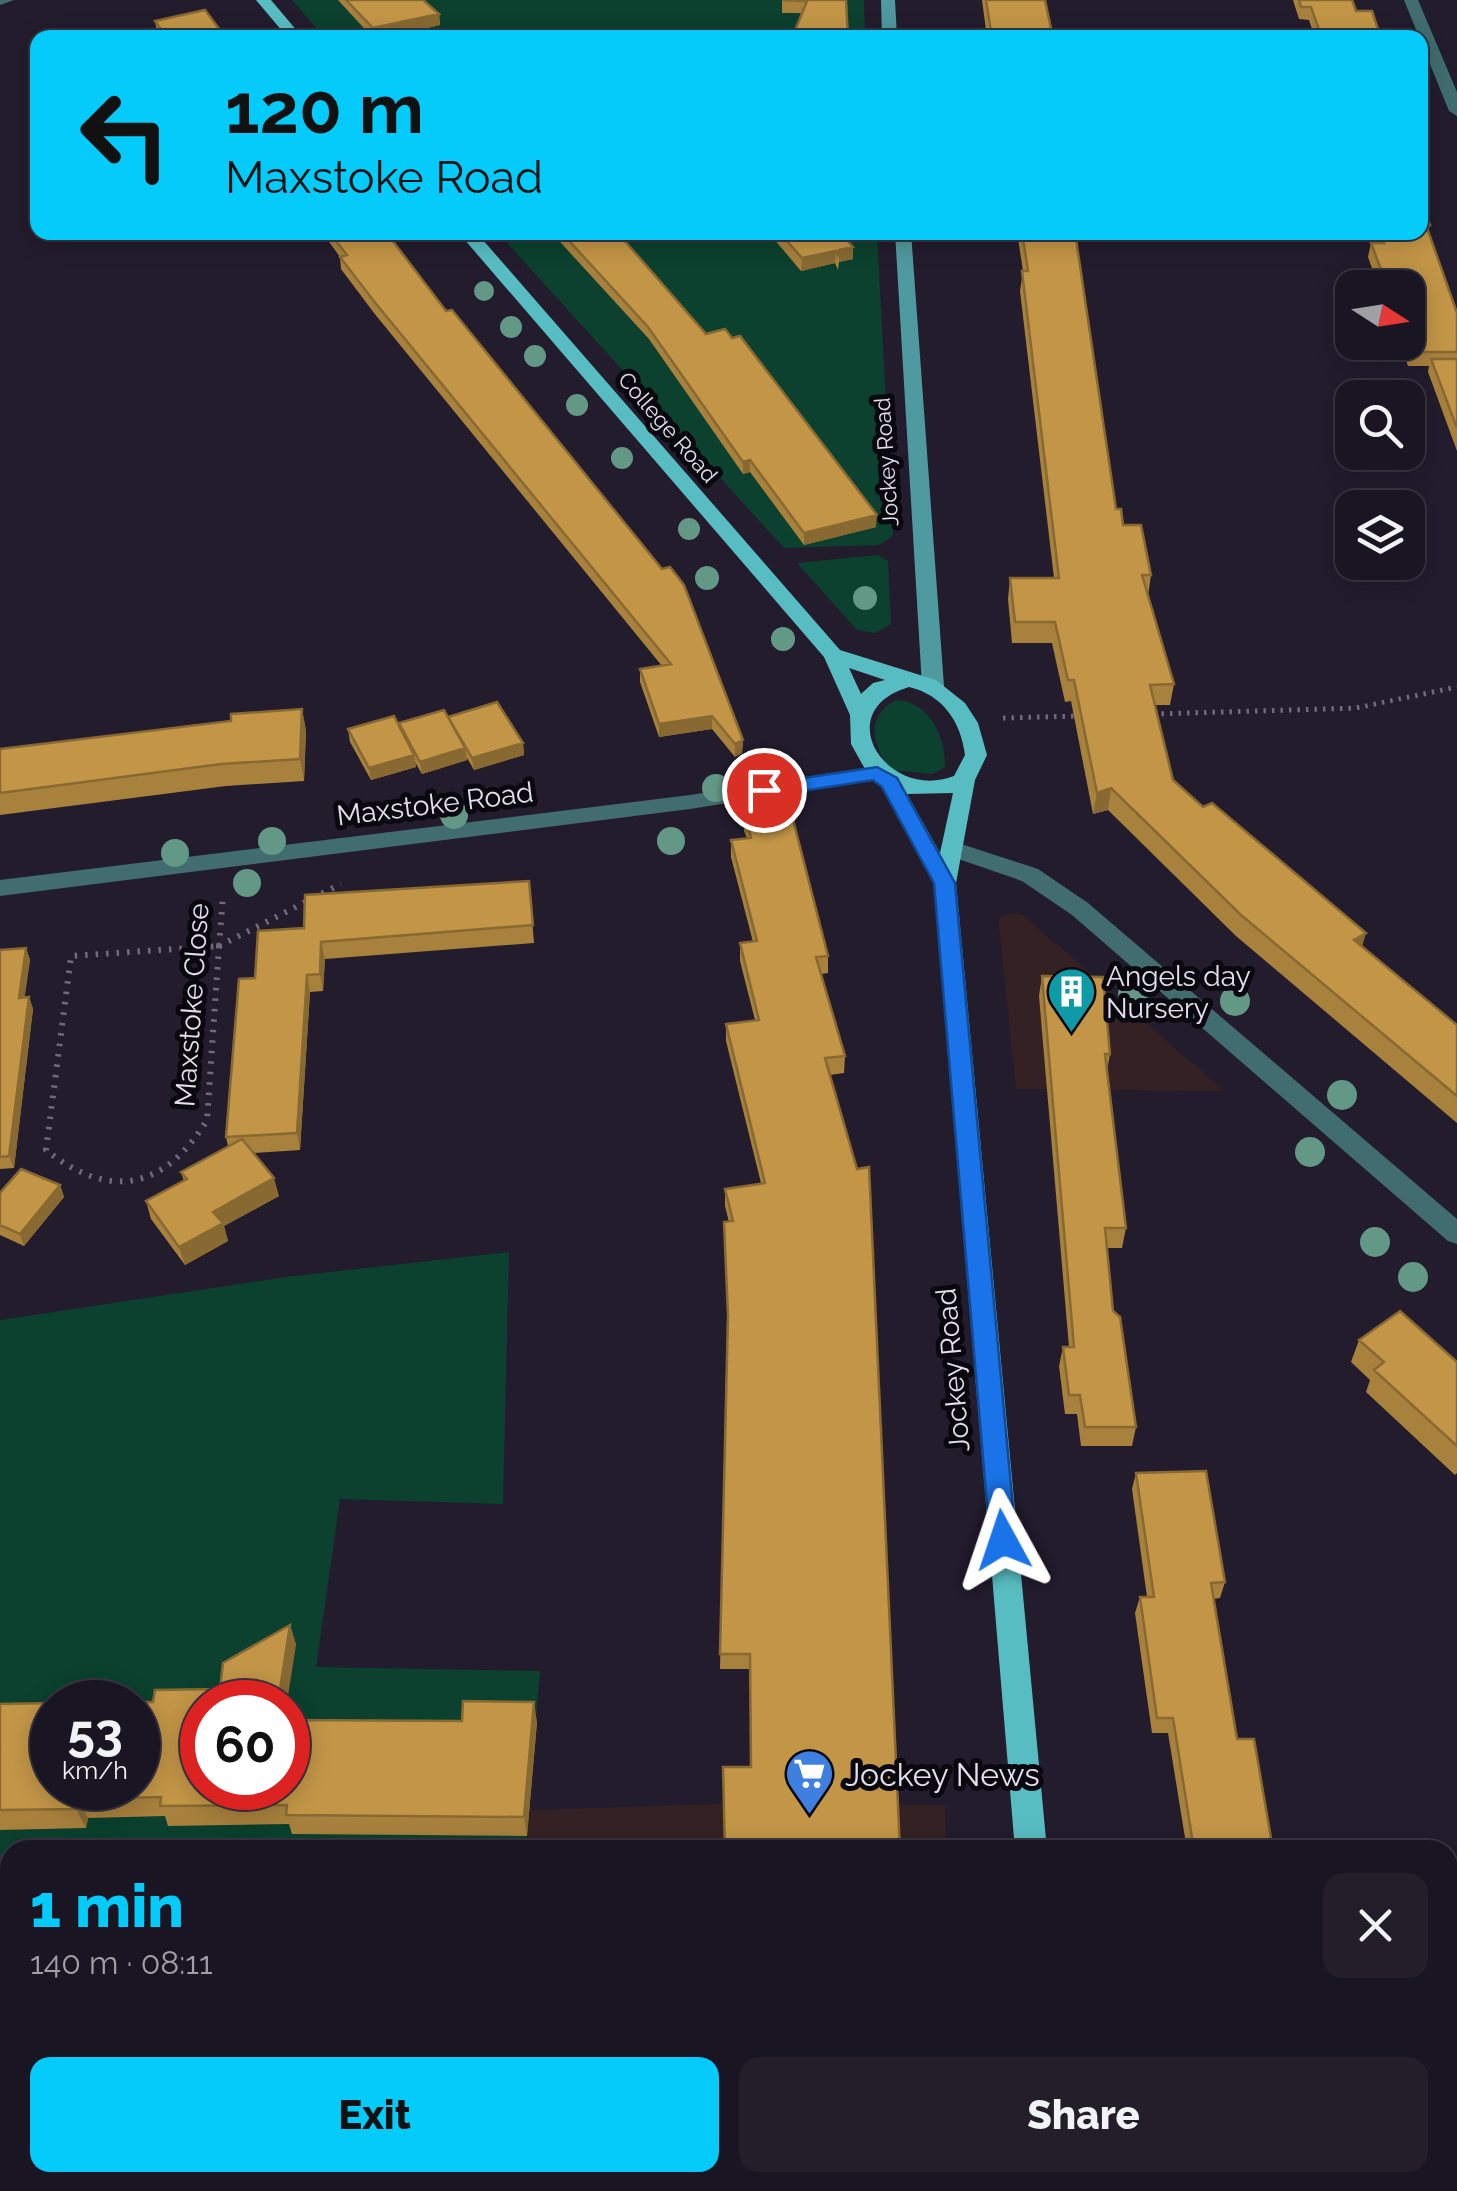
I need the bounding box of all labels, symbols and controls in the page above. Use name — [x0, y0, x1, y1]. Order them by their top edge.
text: 120 m — [225, 67, 424, 149]
icon: left — [60, 70, 190, 200]
text: Maxstoke Road — [225, 151, 543, 204]
north arrow — [1335, 270, 1425, 360]
map controls — [1335, 270, 1425, 580]
street label: College Road — [613, 366, 723, 488]
button: search — [1335, 380, 1425, 470]
street label: Jockey Road — [869, 397, 903, 527]
button: layers — [1335, 490, 1425, 580]
pin — [722, 748, 807, 833]
icon: arrive — [737, 763, 792, 818]
street label: Maxstoke Road — [335, 776, 535, 832]
street label: Maxstoke Close — [168, 902, 216, 1108]
place label: Angels day Nursery — [1106, 960, 1251, 1025]
building icon: Angels day Nursery — [1045, 966, 1097, 1034]
street label: Jockey Road — [929, 1287, 977, 1453]
position arrow — [951, 1488, 1055, 1592]
speed limit sign: 60 — [180, 1680, 310, 1810]
text: 53 — [67, 1703, 123, 1762]
supermarket icon: Jockey News — [784, 1748, 836, 1816]
text: km/h — [62, 1755, 128, 1785]
place label: Jockey News — [845, 1756, 1040, 1793]
text: 1 min — [30, 1871, 184, 1941]
button: close — [1323, 1873, 1428, 1978]
text: 140 m · 08:11 — [30, 1944, 213, 1981]
button: Exit — [30, 2057, 719, 2172]
button: Share — [739, 2057, 1428, 2172]

